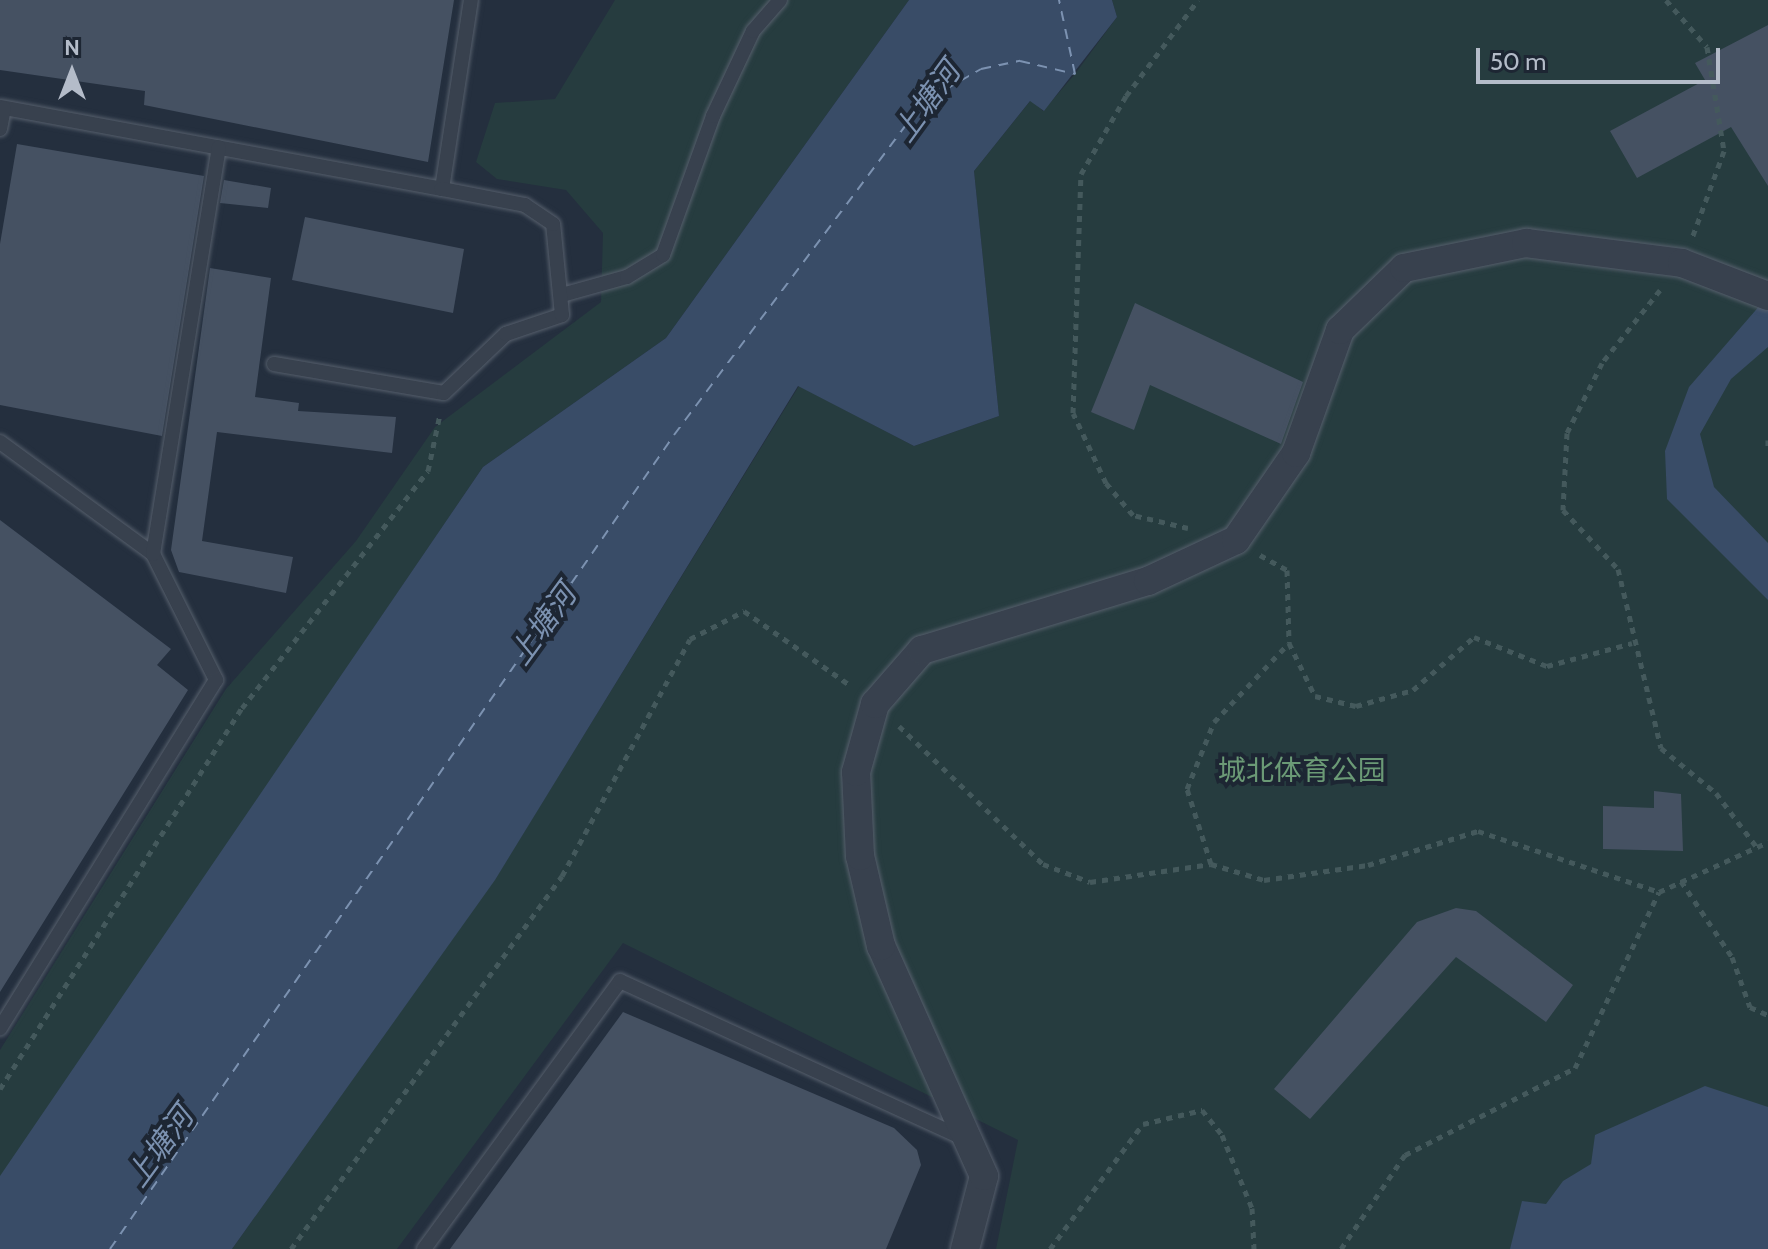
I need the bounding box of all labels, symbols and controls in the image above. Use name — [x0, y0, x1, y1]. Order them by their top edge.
north arrow — [32, 32, 112, 112]
scale bar — [1480, 32, 1724, 82]
text: N — [64, 34, 80, 61]
text: 50 m — [1490, 47, 1546, 76]
water label: 上塘河 — [886, 55, 968, 149]
water label: 上塘河 — [502, 578, 584, 672]
park label: 城北体育公园 — [1218, 753, 1386, 787]
water label: 上塘河 — [119, 1100, 201, 1194]

